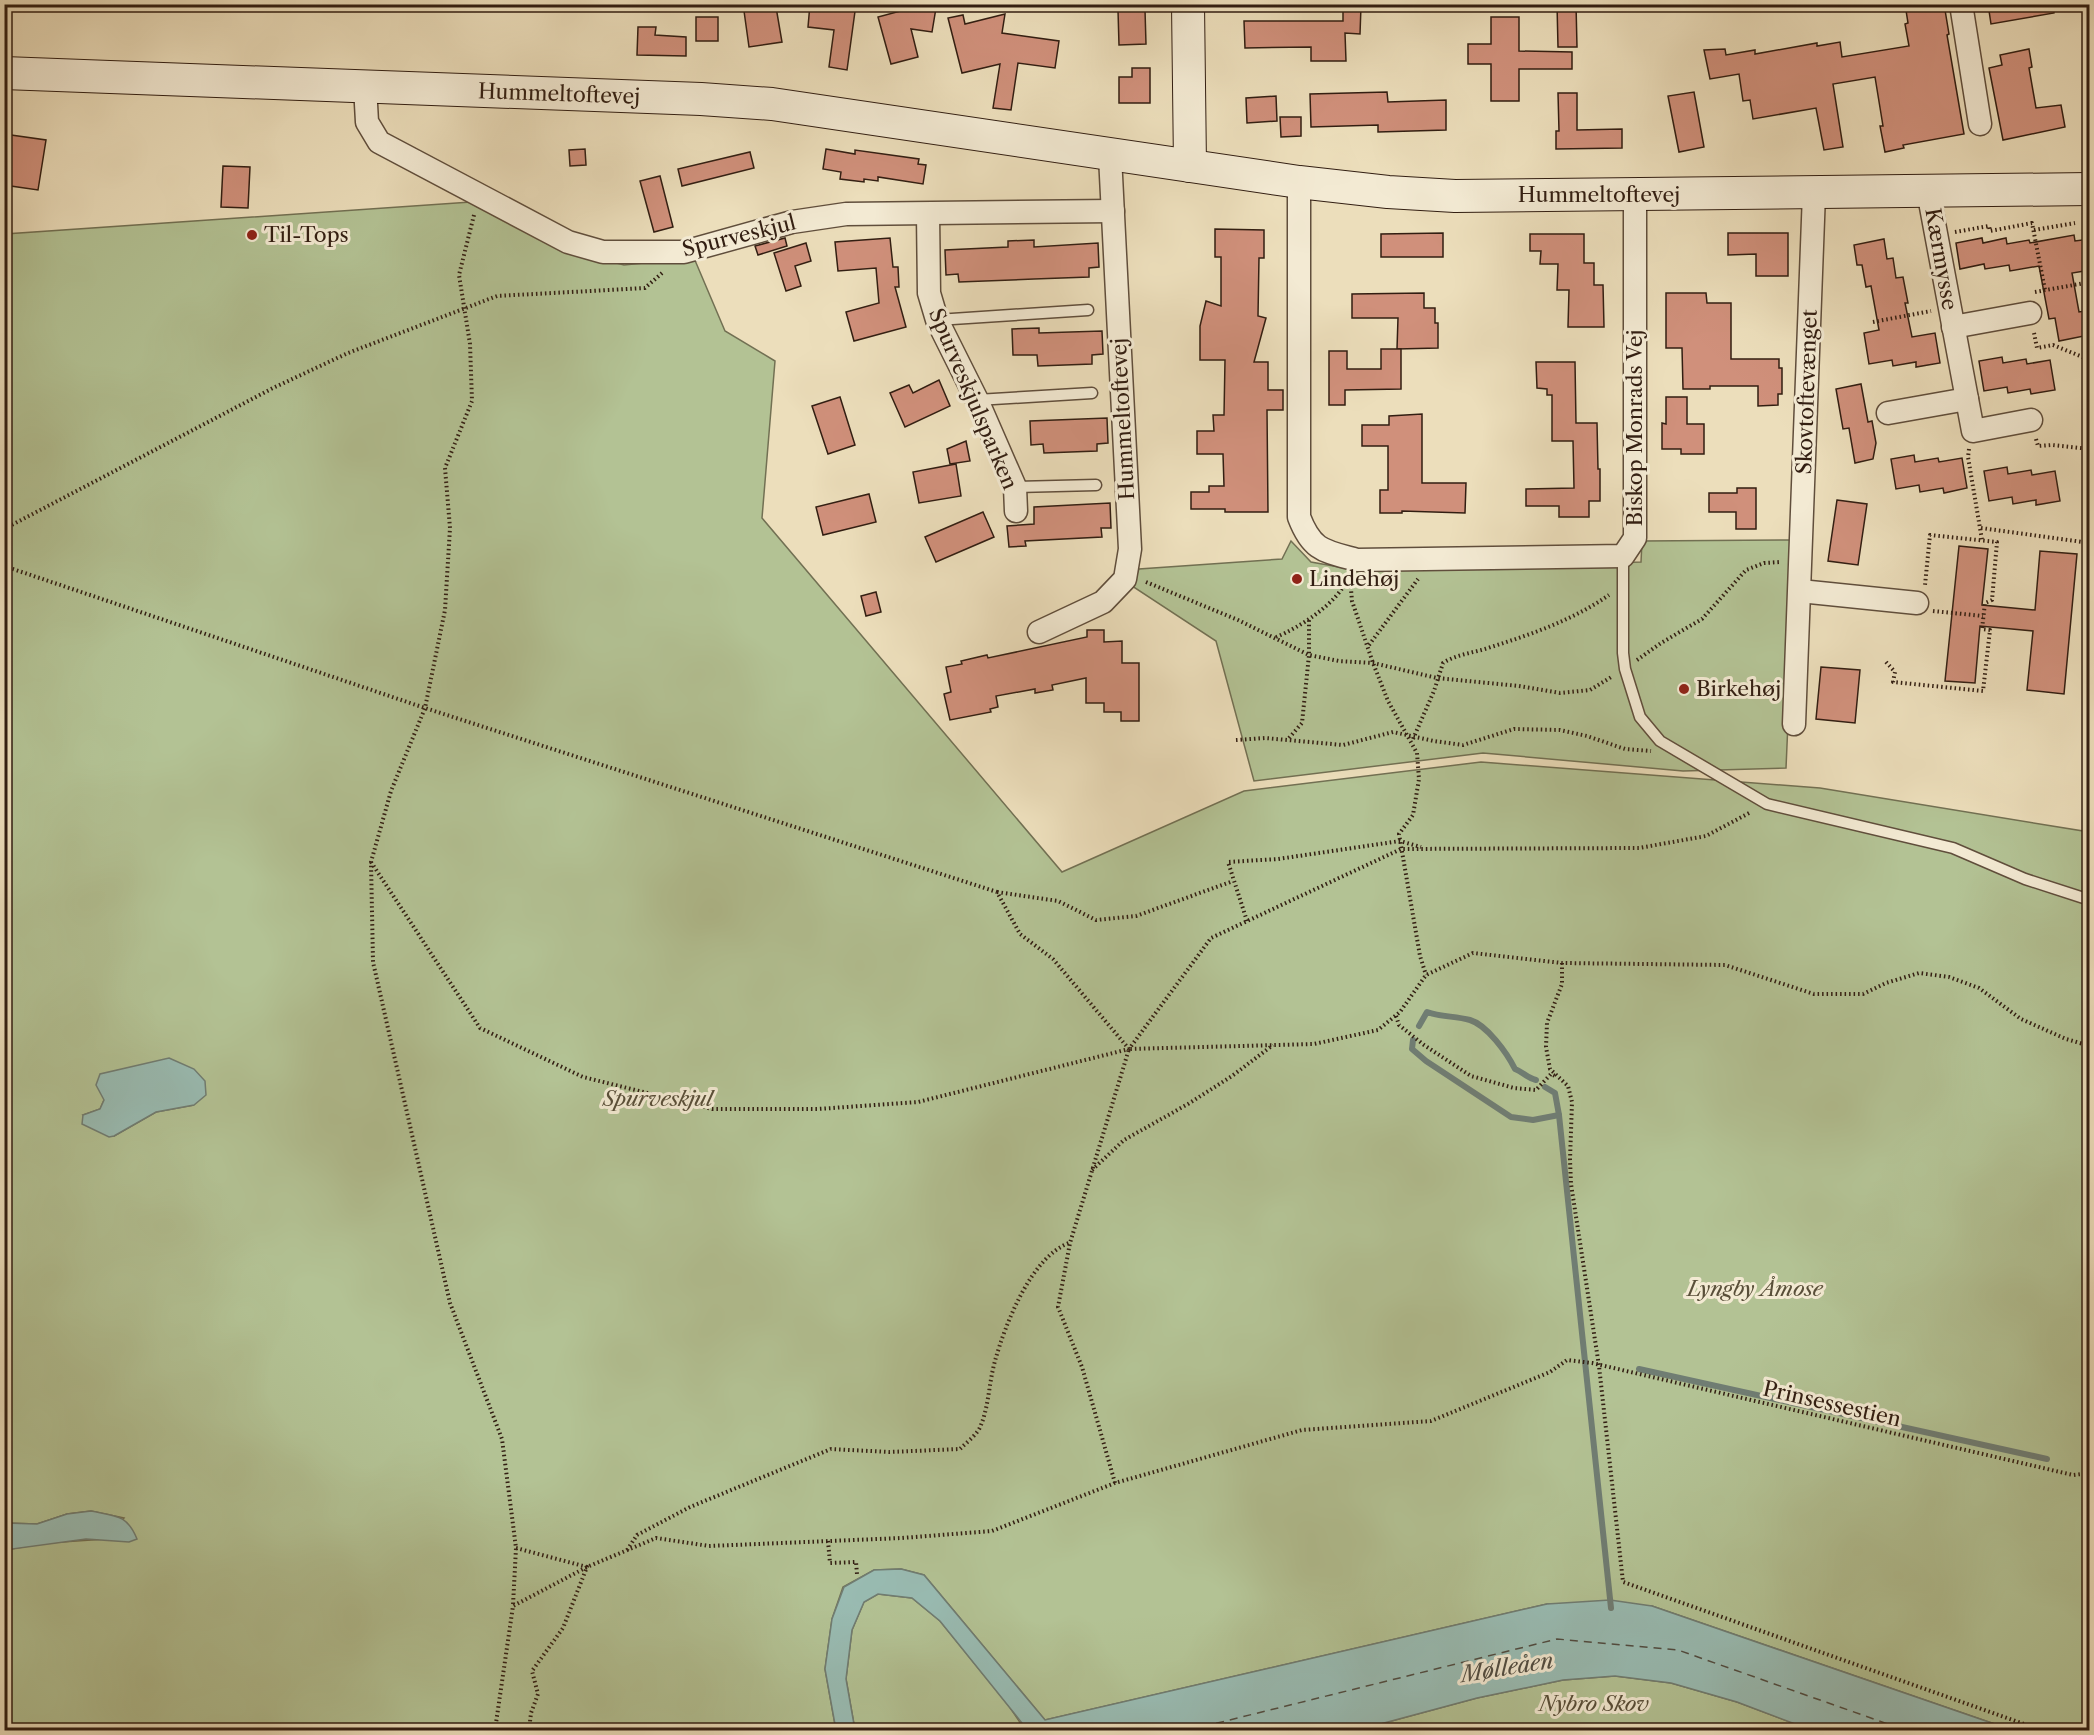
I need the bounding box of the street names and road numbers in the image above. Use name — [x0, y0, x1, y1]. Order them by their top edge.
street label: Hummeltoftevej — [477, 78, 641, 109]
street label: Hummeltoftevej — [1518, 182, 1680, 207]
street label: Kærmysse — [1920, 206, 1963, 312]
street label: Spurveskjul — [679, 209, 798, 262]
street label: Spurveskjulsparken — [924, 304, 1023, 493]
street label: Skovtoftevænget — [1791, 308, 1822, 475]
street label: Biskop Monrads Vej — [1622, 329, 1647, 527]
street label: Hummeltoftevej — [1106, 337, 1139, 501]
street label: Prinsessestien — [1761, 1375, 1904, 1432]

